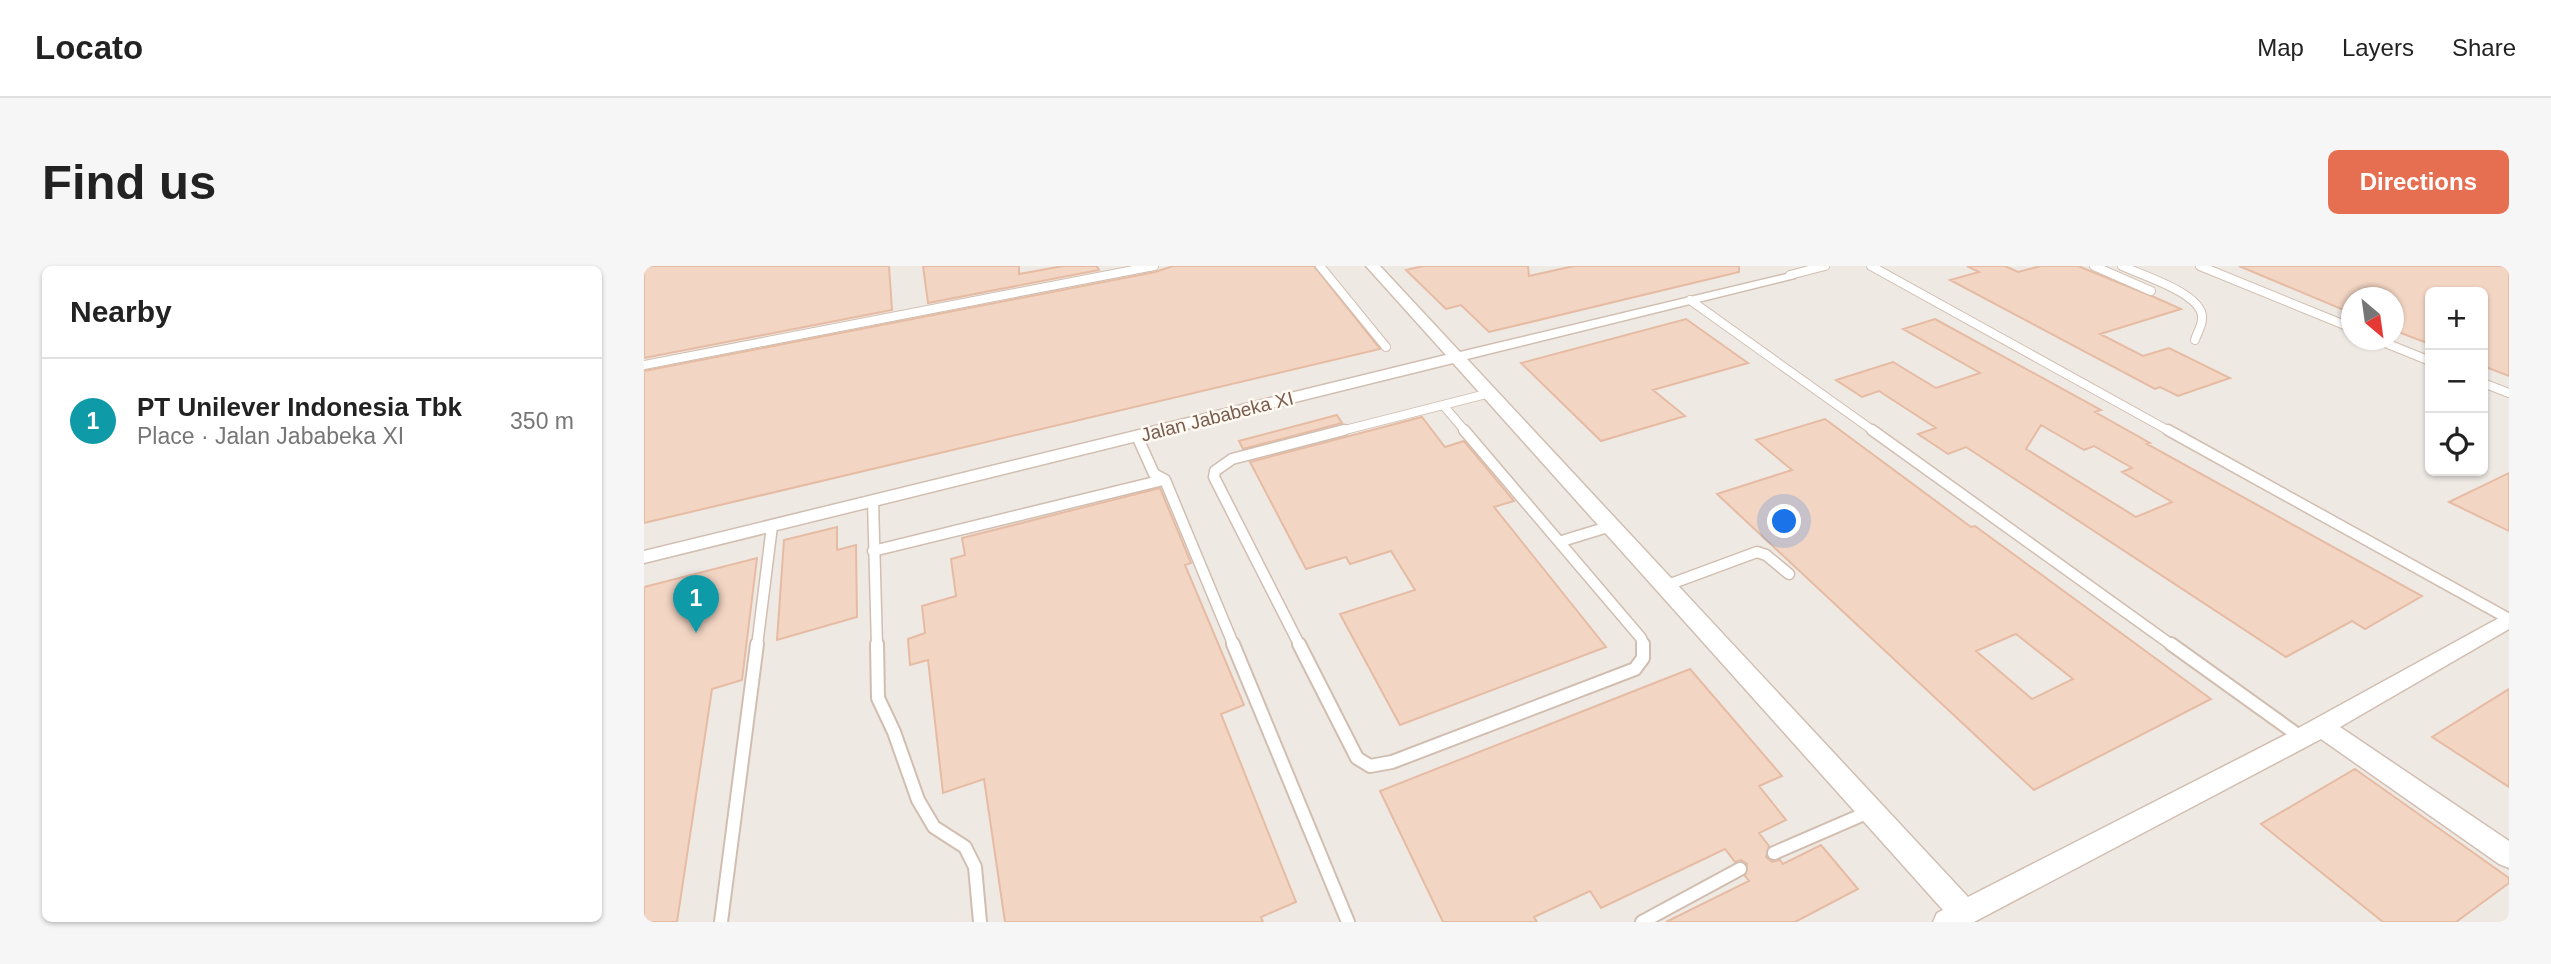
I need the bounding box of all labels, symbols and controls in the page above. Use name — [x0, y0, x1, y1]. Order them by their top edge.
text: Locato — [35, 29, 143, 66]
text: Map — [2257, 34, 2304, 61]
text: Layers — [2342, 34, 2414, 61]
text: Share — [2452, 34, 2516, 61]
button: Directions — [2328, 150, 2509, 214]
text: Find us — [42, 155, 216, 209]
north arrow — [2341, 287, 2404, 350]
map controls — [2425, 287, 2488, 476]
button: + — [2425, 287, 2488, 350]
text: Nearby — [70, 295, 172, 328]
button: − — [2425, 350, 2488, 413]
street label: Jalan Jababeka XI — [1139, 387, 1296, 446]
text: PT Unilever Indonesia Tbk — [137, 392, 462, 422]
text: 1 — [87, 408, 99, 434]
text: 350 m — [510, 408, 574, 434]
button: locate — [2425, 413, 2488, 476]
text: Place · Jalan Jababeka XI — [137, 423, 404, 449]
your location — [1767, 504, 1801, 538]
pin: 1 — [673, 575, 719, 633]

